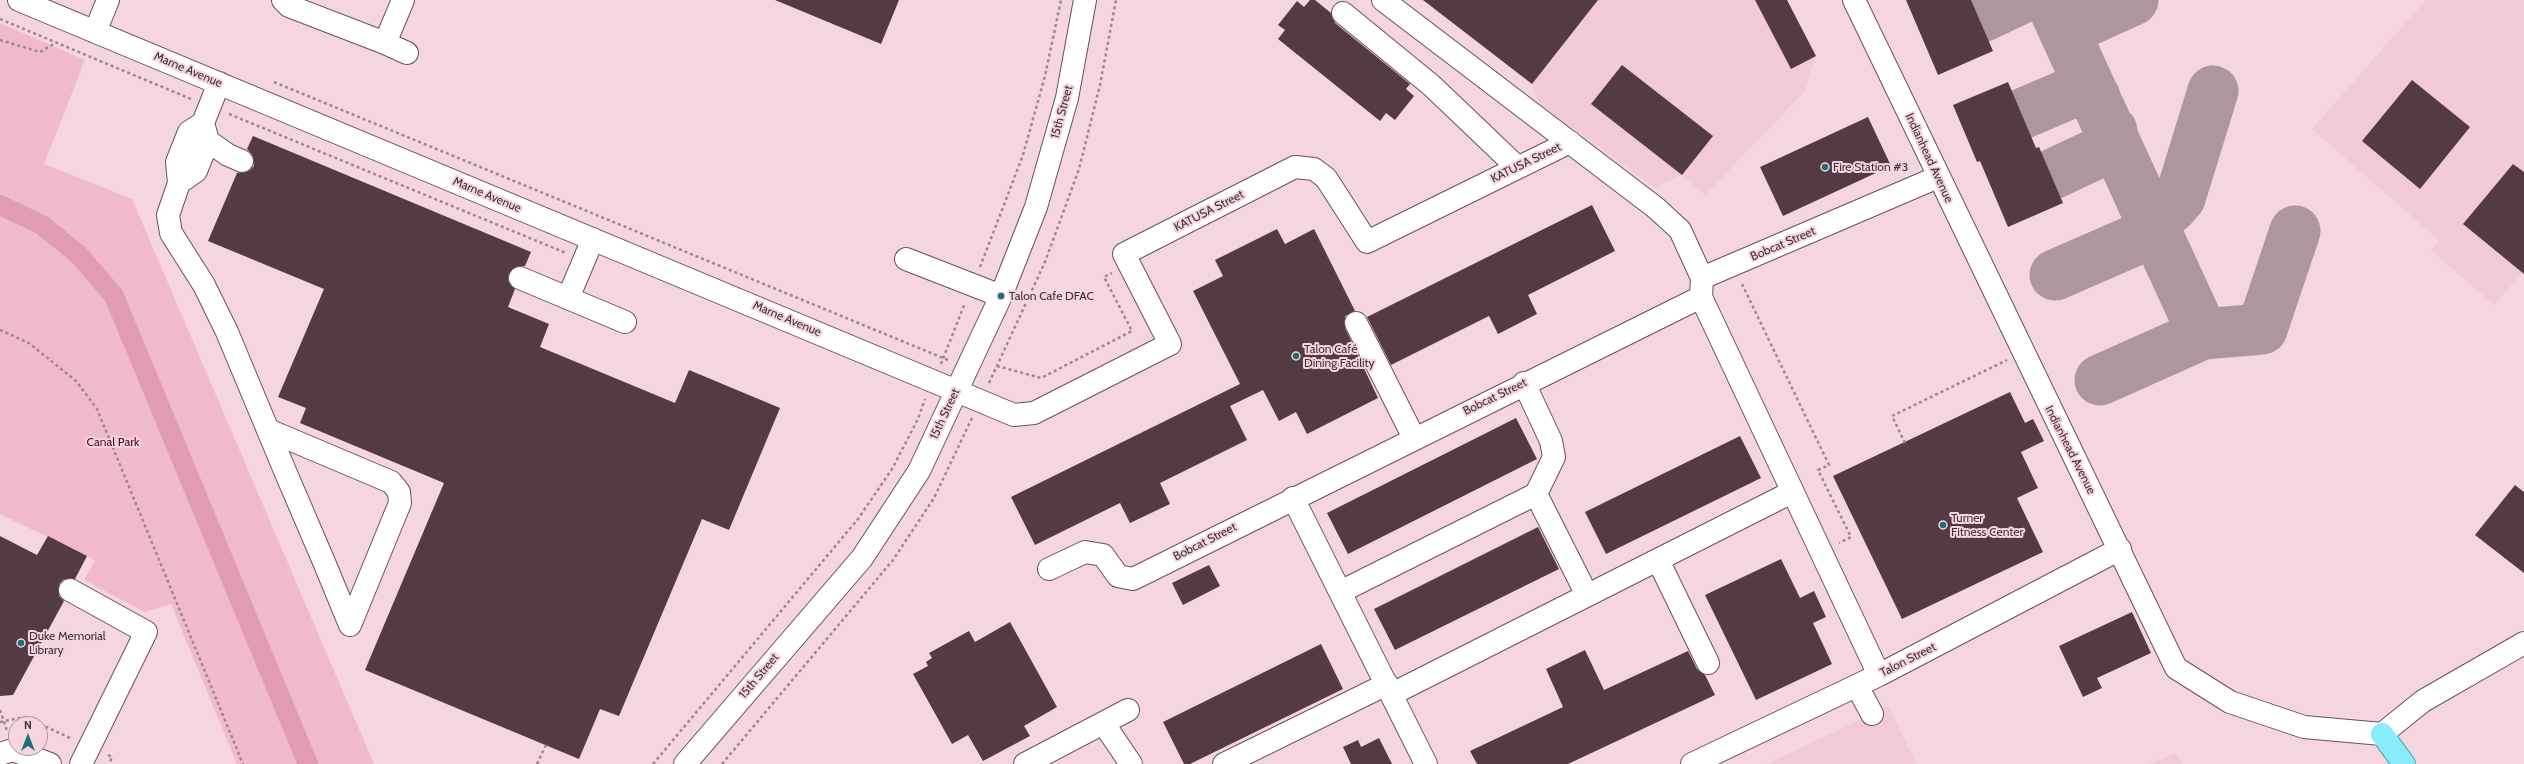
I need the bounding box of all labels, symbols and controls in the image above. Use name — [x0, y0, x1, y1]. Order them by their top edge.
street label: Marne Avenue — [152, 49, 224, 91]
street label: 15th Street — [1048, 84, 1076, 140]
street label: Indianhead Avenue — [1902, 111, 1956, 205]
street label: KATUSA Street — [1488, 140, 1564, 186]
place label: Fire Station #3 — [1833, 160, 1908, 174]
marker: Fire Station #3 — [1820, 162, 1830, 172]
street label: Marne Avenue — [451, 174, 523, 216]
street label: KATUSA Street — [1172, 187, 1246, 235]
street label: Bobcat Street — [1748, 224, 1818, 264]
place label: Talon Cafe DFAC — [1009, 289, 1094, 303]
marker: Talon Cafe DFAC — [996, 291, 1006, 301]
street label: Marne Avenue — [751, 298, 823, 340]
place label: Talon Café Dining Facility — [1304, 342, 1375, 370]
marker: Talon Café Dining Facility — [1291, 351, 1301, 361]
street label: Bobcat Street — [1461, 375, 1529, 419]
street label: 15th Street — [927, 386, 963, 442]
street label: Indianhead Avenue — [2042, 403, 2098, 497]
park label: Canal Park — [87, 435, 139, 449]
place label: Turner Fitness Center — [1951, 511, 2023, 539]
street label: Bobcat Street — [1171, 520, 1239, 564]
marker: Turner Fitness Center — [1938, 520, 1948, 530]
place label: Duke Memorial Library — [29, 629, 106, 657]
marker: Duke Memorial Library — [16, 638, 26, 648]
street label: Talon Street — [1878, 640, 1938, 680]
street label: 15th Street — [736, 651, 782, 701]
north arrow — [8, 716, 48, 756]
text: N — [24, 718, 32, 732]

